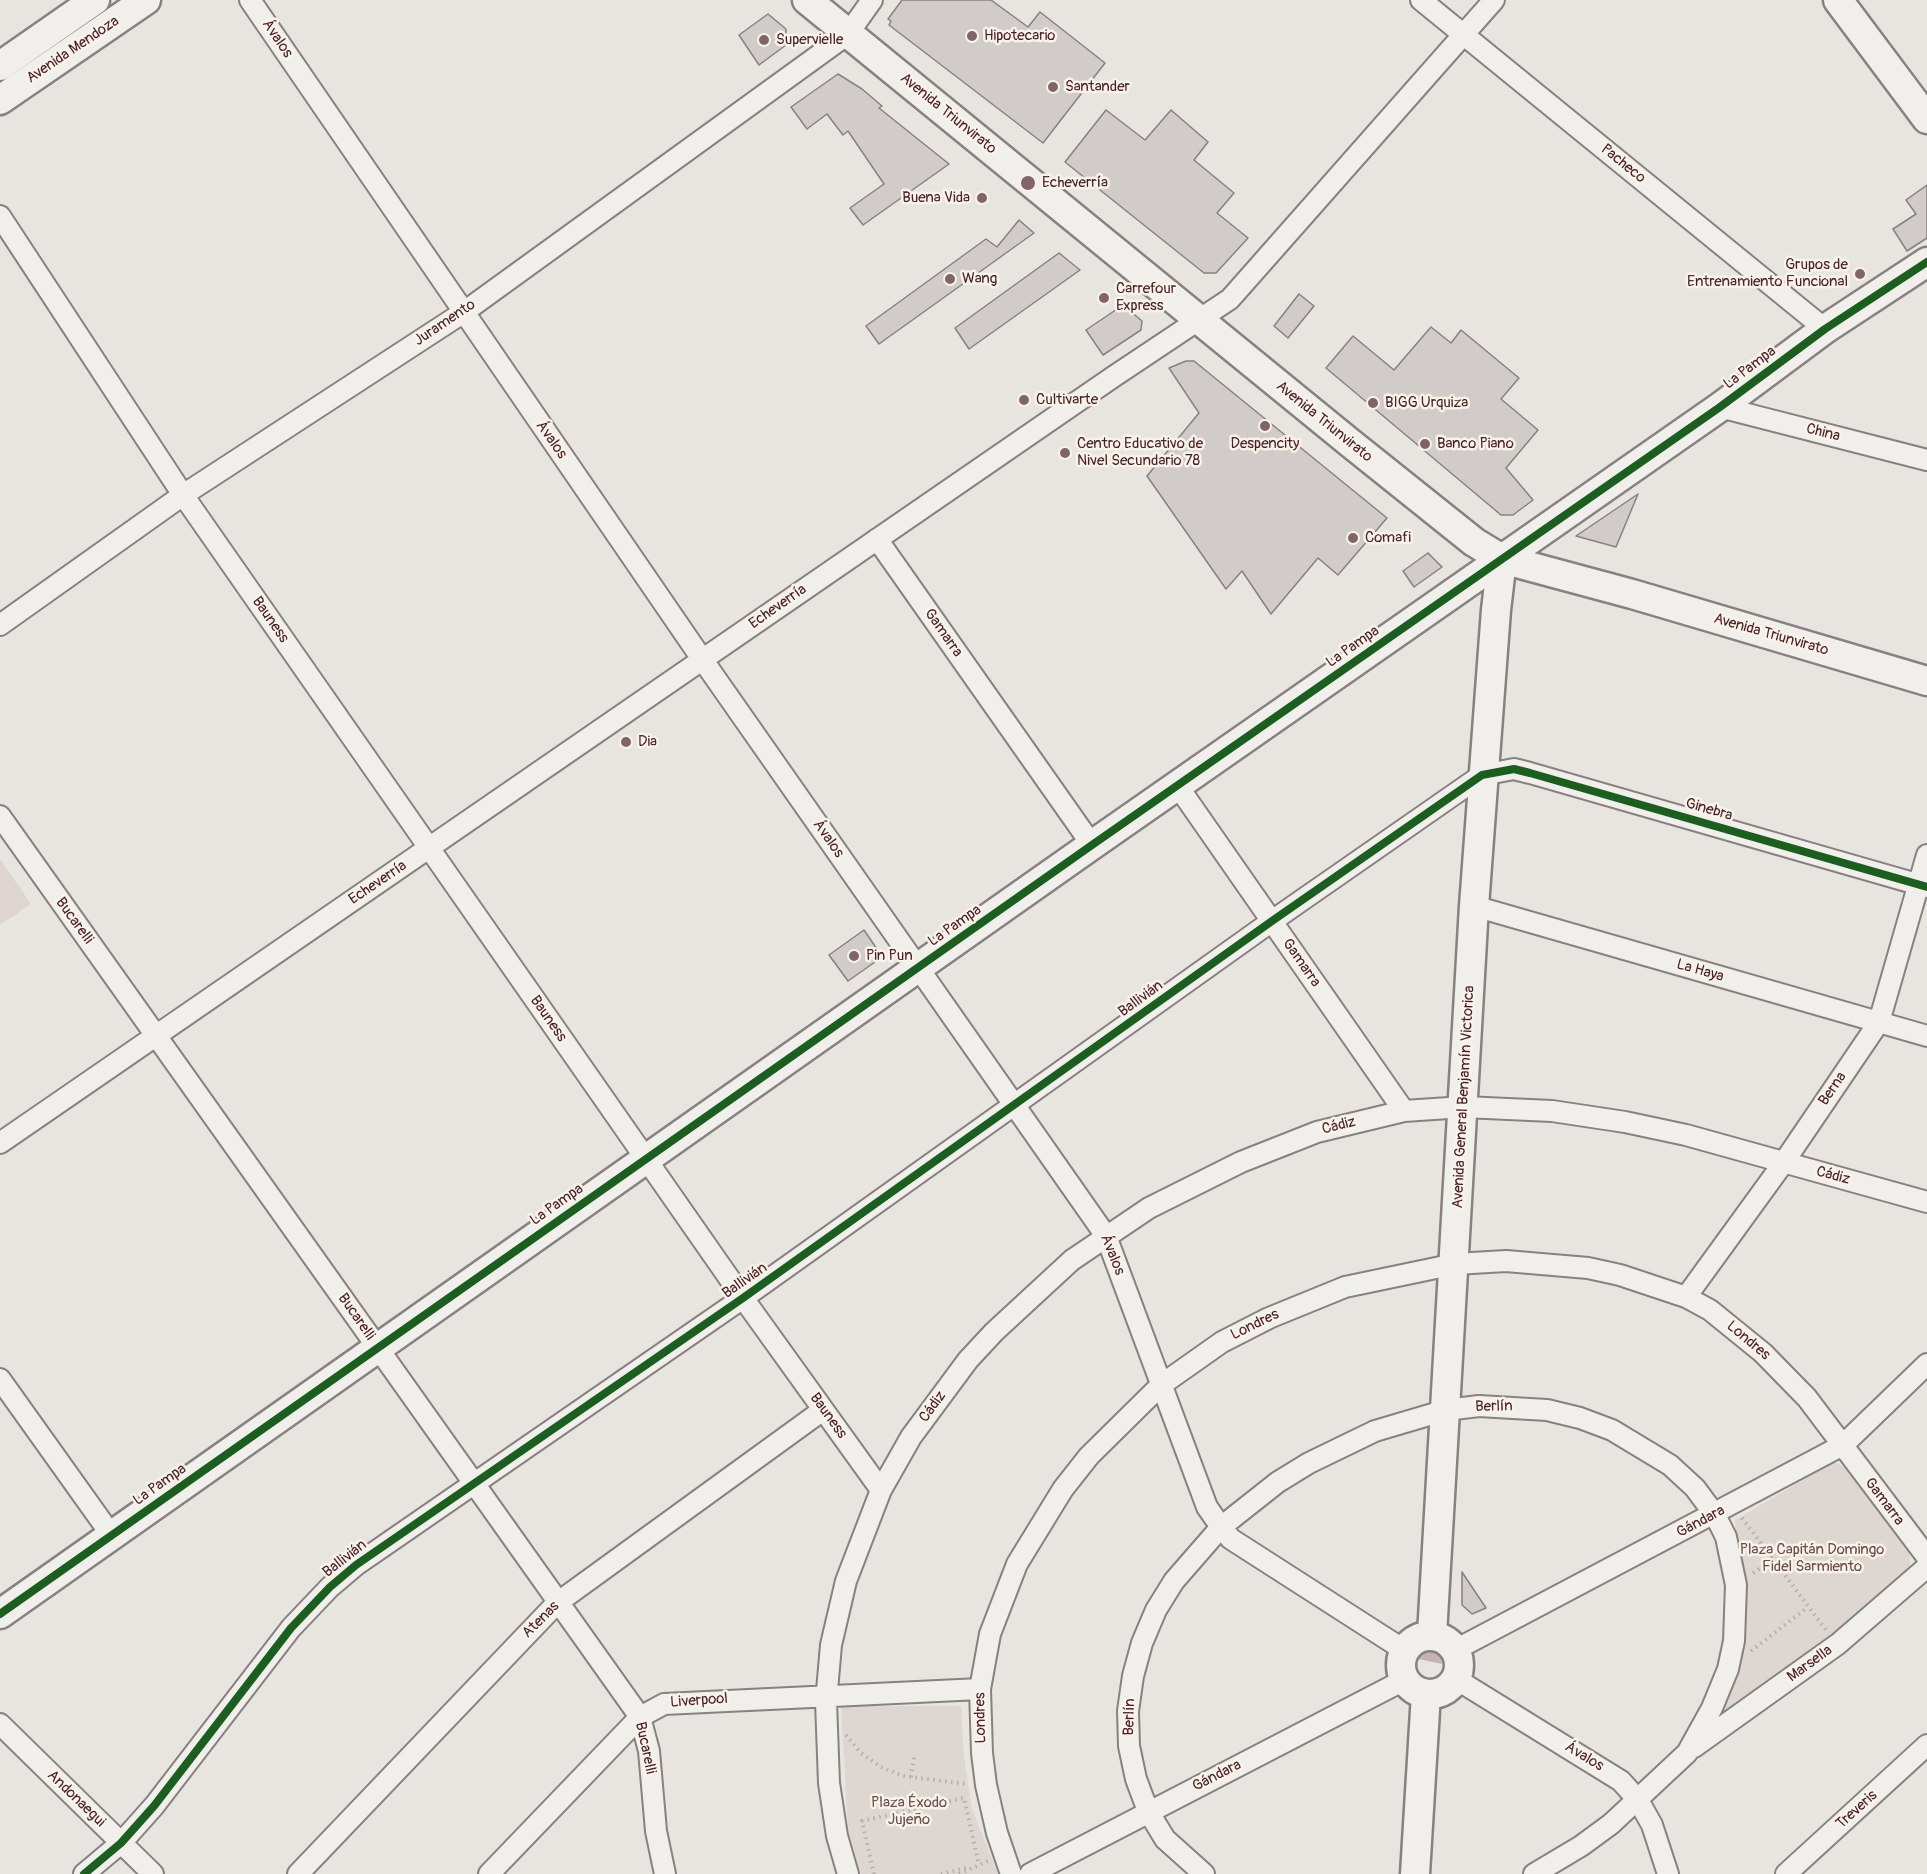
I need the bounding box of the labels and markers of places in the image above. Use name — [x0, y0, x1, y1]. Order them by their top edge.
place label: Hipotecario — [984, 27, 1055, 45]
marker: Hipotecario — [965, 29, 979, 43]
place label: Supervielle — [776, 31, 843, 49]
marker: Supervielle — [757, 33, 771, 47]
place label: Santander — [1065, 78, 1130, 96]
marker: Santander — [1046, 80, 1060, 94]
marker: Echeverría — [1019, 174, 1037, 192]
place label: Echeverría — [1042, 174, 1108, 192]
place label: Buena Vida — [902, 189, 970, 207]
marker: Buena Vida — [975, 191, 989, 205]
place label: Grupos de Entrenamiento Funcional — [1687, 256, 1848, 291]
marker: Grupos de Entrenamiento Funcional — [1853, 267, 1867, 281]
place label: Wang — [962, 270, 997, 288]
marker: Wang — [943, 272, 957, 286]
place label: Carrefour Express — [1116, 280, 1176, 315]
marker: Carrefour Express — [1097, 291, 1111, 305]
place label: Cultivarte — [1036, 391, 1098, 409]
marker: Cultivarte — [1017, 393, 1031, 407]
place label: BIGG Urquiza — [1385, 394, 1468, 412]
marker: BIGG Urquiza — [1366, 396, 1380, 410]
marker: Despencity — [1258, 419, 1272, 433]
place label: Centro Educativo de Nivel Secundario 78 — [1077, 435, 1203, 470]
place label: Despencity — [1231, 435, 1299, 453]
place label: Banco Piano — [1437, 435, 1514, 453]
marker: Banco Piano — [1418, 437, 1432, 451]
marker: Centro Educativo de Nivel Secundario 78 — [1058, 446, 1072, 460]
place label: Comafi — [1365, 529, 1411, 547]
marker: Comafi — [1346, 531, 1360, 545]
place label: Dia — [638, 733, 657, 751]
marker: Dia — [619, 735, 633, 749]
place label: Pin Pun — [866, 947, 913, 965]
marker: Pin Pun — [847, 949, 861, 963]

